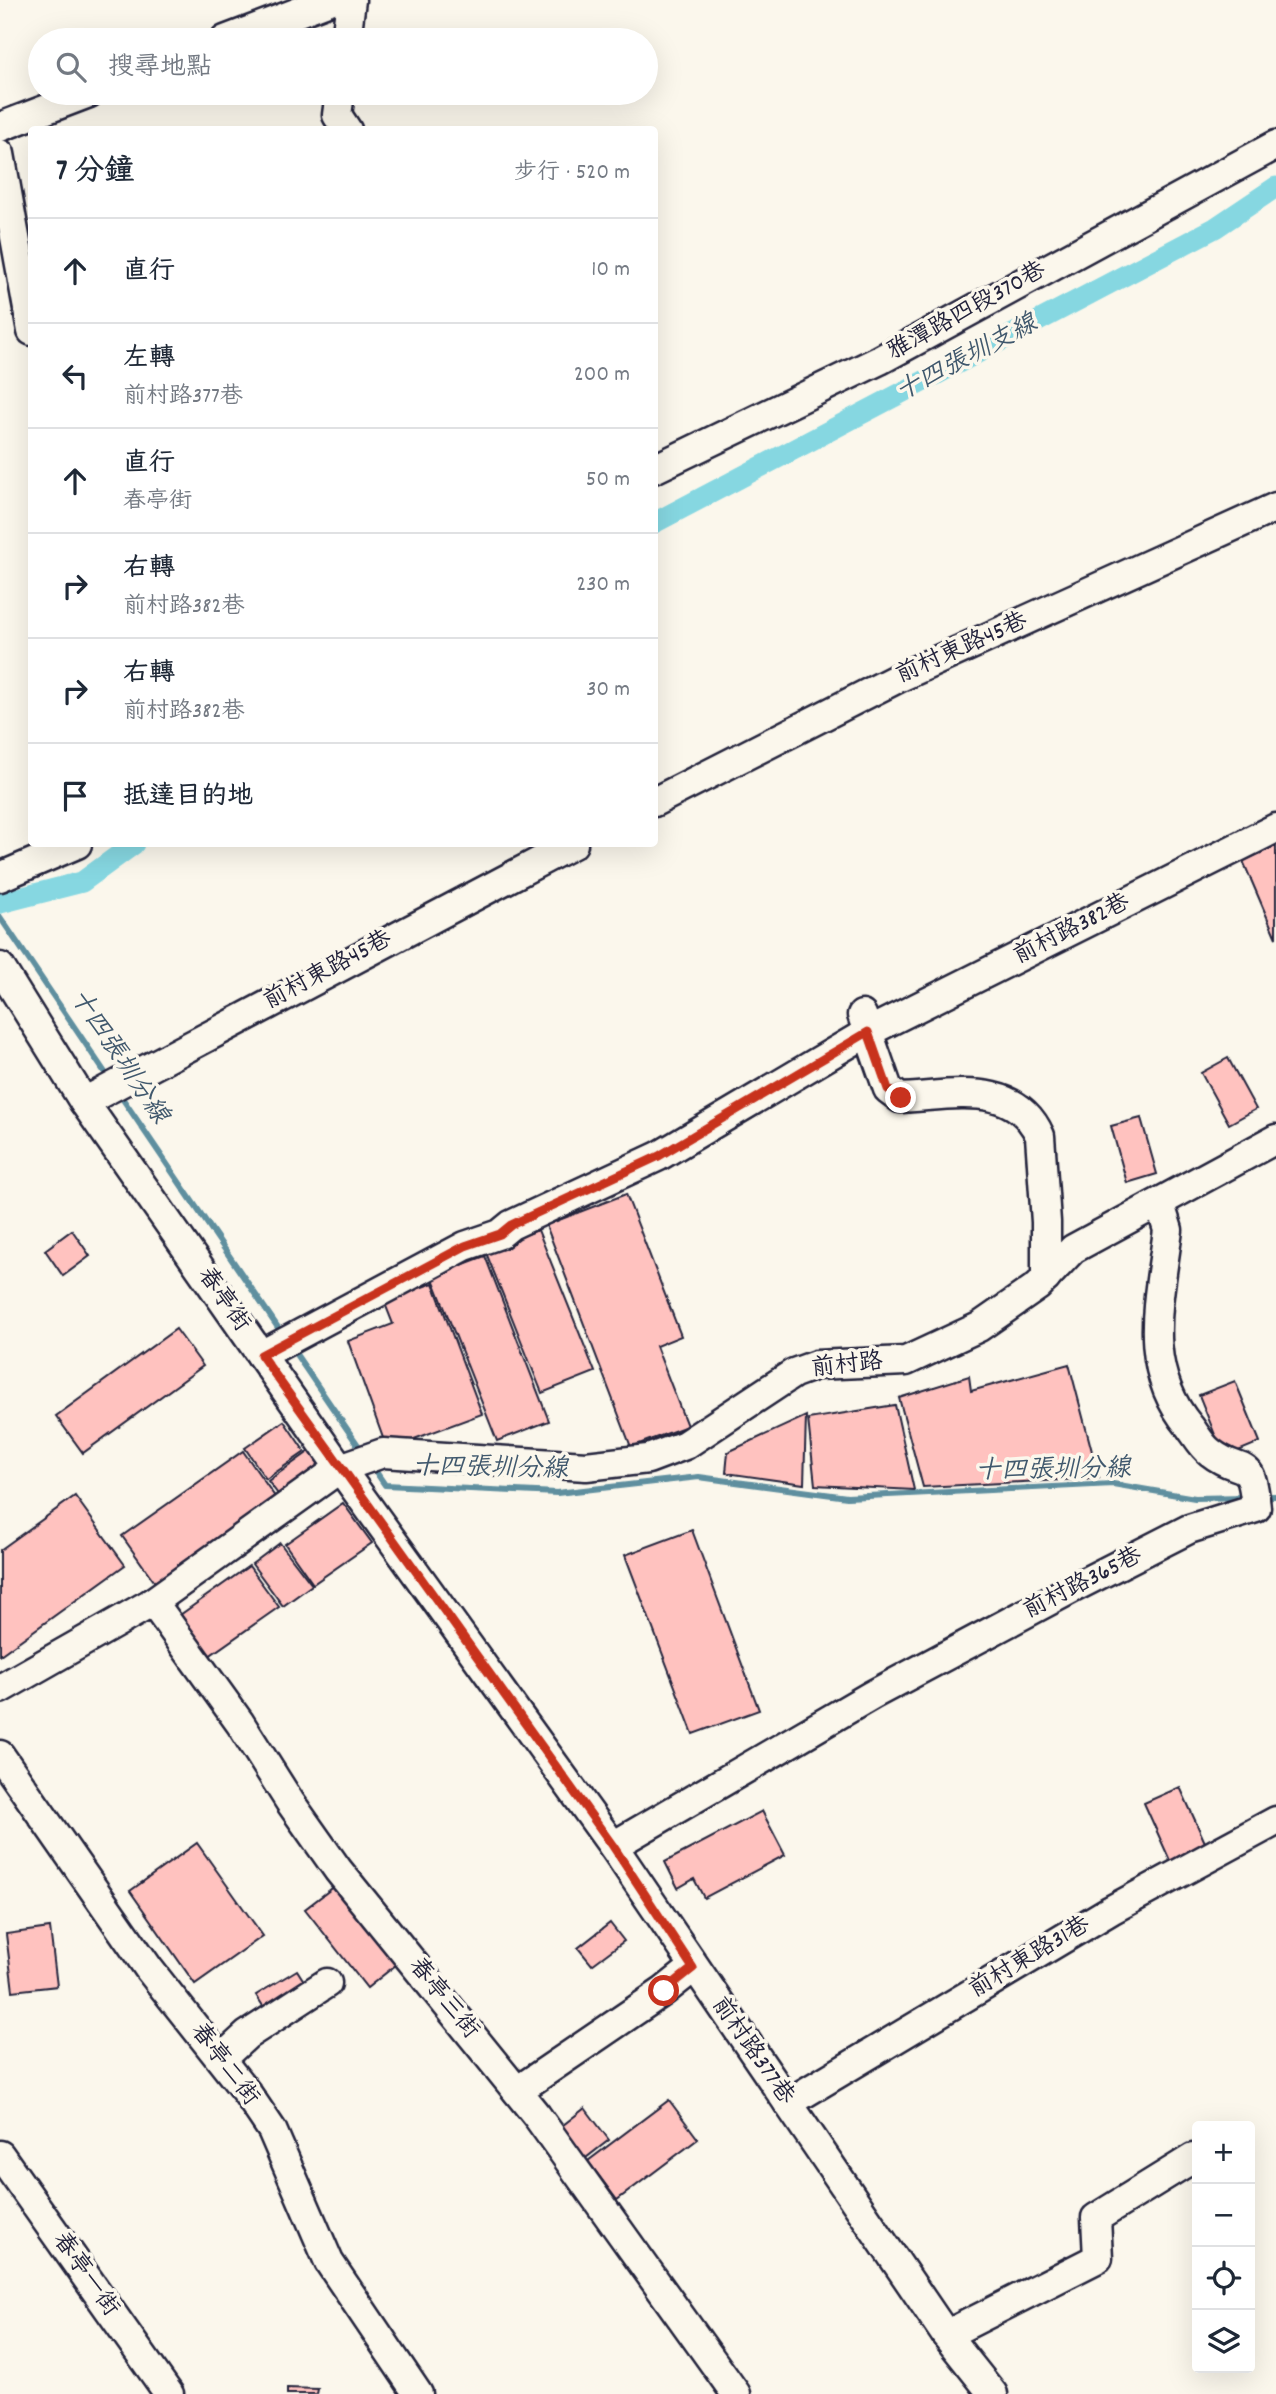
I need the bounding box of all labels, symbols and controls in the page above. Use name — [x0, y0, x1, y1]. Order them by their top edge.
search box — [28, 28, 658, 105]
icon: search — [52, 48, 90, 86]
text: 搜尋地點 — [108, 50, 212, 87]
text: 7 分鐘 — [56, 152, 134, 195]
text: 步行 · 520 m — [514, 157, 630, 190]
icon: ahead — [56, 252, 94, 290]
text: 直行 — [123, 254, 175, 291]
text: 10 m — [591, 254, 630, 287]
street label: 雅潭路四段370巷 — [881, 254, 1053, 370]
water label: 十四張圳支線 — [889, 305, 1046, 412]
text: 左轉 — [123, 341, 175, 378]
icon: left — [56, 357, 94, 395]
text: 200 m — [574, 359, 630, 392]
text: 前村路377巷 — [123, 381, 243, 414]
text: 直行 — [123, 446, 175, 483]
icon: ahead — [56, 462, 94, 500]
text: 50 m — [586, 464, 630, 497]
text: 春亭街 — [123, 486, 192, 519]
text: 右轉 — [123, 551, 175, 588]
icon: right — [56, 567, 94, 605]
text: 230 m — [576, 569, 630, 602]
text: 前村路382巷 — [123, 591, 245, 624]
street label: 前村東路45巷 — [891, 605, 1033, 693]
text: 右轉 — [123, 656, 175, 693]
icon: right — [56, 672, 94, 710]
text: 30 m — [586, 674, 630, 707]
text: 前村路382巷 — [123, 696, 245, 729]
icon: arrive — [56, 777, 94, 815]
text: 抵達目的地 — [123, 779, 253, 816]
street label: 前村路382巷 — [1008, 886, 1136, 974]
street label: 前村東路45巷 — [258, 923, 398, 1019]
water label: 十四張圳分線 — [59, 982, 178, 1134]
route end — [885, 1082, 916, 1113]
street label: 春亭街 — [188, 1261, 258, 1339]
street label: 前村路 — [809, 1345, 885, 1387]
water label: 十四張圳分線 — [412, 1449, 570, 1489]
water label: 十四張圳分線 — [975, 1451, 1133, 1491]
street label: 前村路365巷 — [1018, 1539, 1148, 1629]
street label: 前村東路31巷 — [963, 1908, 1097, 2008]
street label: 春亭三街 — [400, 1951, 486, 2047]
route start — [648, 1975, 679, 2006]
street label: 前村路377巷 — [702, 1990, 802, 2112]
street label: 春亭二街 — [182, 2016, 266, 2114]
map controls — [1192, 2121, 1255, 2373]
button: + — [1192, 2121, 1255, 2184]
button: − — [1192, 2184, 1255, 2247]
street label: 春亭一街 — [44, 2226, 126, 2324]
button: locate — [1192, 2247, 1255, 2310]
button: layers — [1192, 2310, 1255, 2373]

